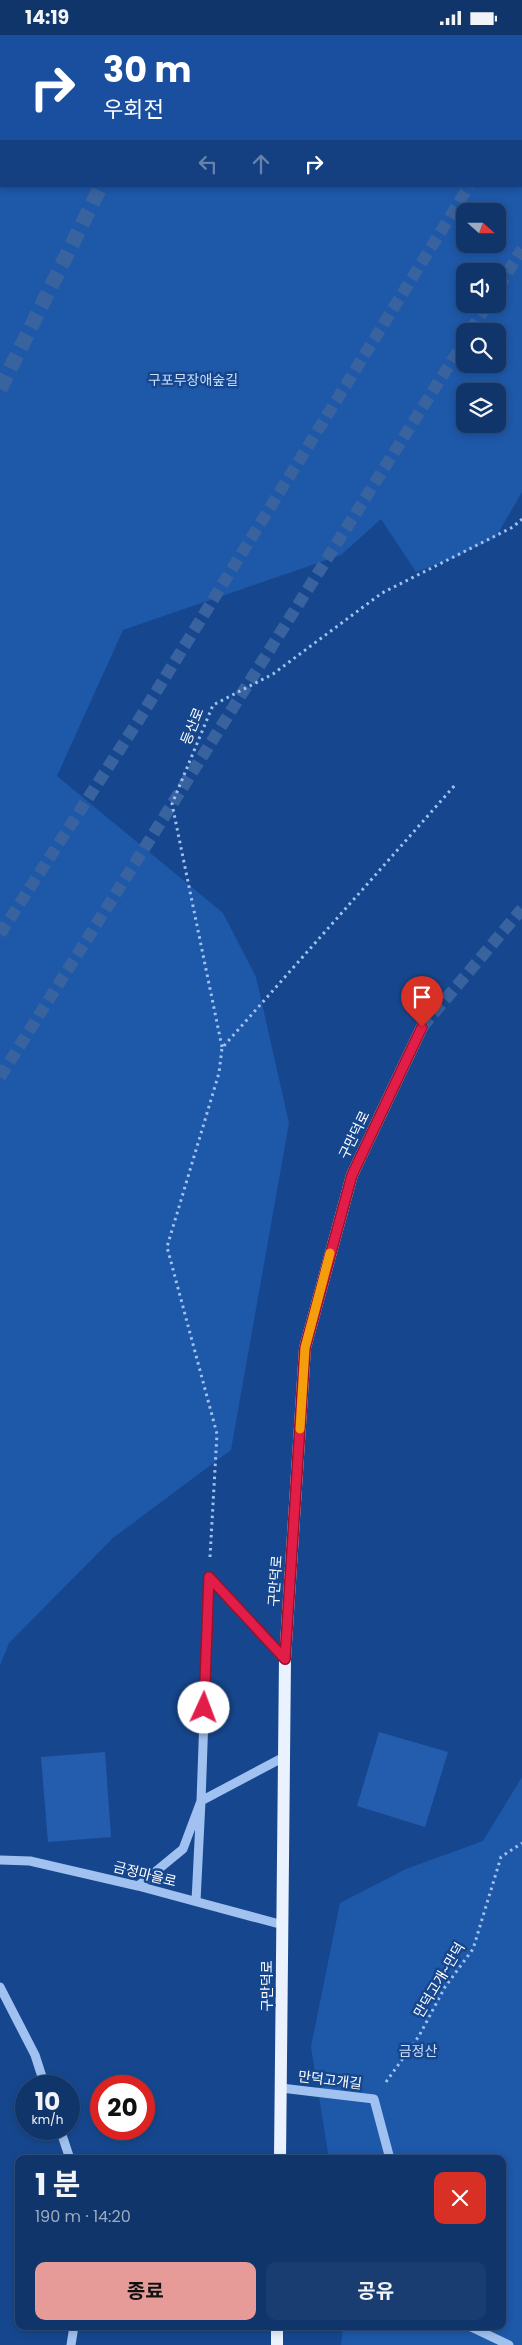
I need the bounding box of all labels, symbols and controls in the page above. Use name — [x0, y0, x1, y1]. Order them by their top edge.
text: 14:19 — [25, 4, 69, 31]
text: 30 m — [103, 45, 191, 94]
icon: right — [20, 55, 85, 120]
text: 우회전 — [103, 94, 164, 125]
icon: left — [194, 150, 222, 178]
icon: ahead — [247, 150, 275, 178]
icon: right — [300, 150, 328, 178]
north arrow — [456, 203, 506, 253]
map controls — [456, 203, 506, 433]
button: sound — [456, 263, 506, 313]
button: search — [456, 323, 506, 373]
park label: 구포무장애숲길 — [148, 370, 238, 390]
button: layers — [456, 383, 506, 433]
street label: 등산로 — [175, 704, 209, 748]
pin — [401, 976, 443, 1027]
icon: arrive — [408, 983, 436, 1011]
street label: 구만덕로 — [334, 1107, 374, 1163]
street label: 구만덕로 — [263, 1554, 287, 1607]
position arrow — [177, 1681, 229, 1733]
street label: 금정마을로 — [111, 1857, 179, 1892]
street label: 만덕고개~만덕 — [409, 1939, 469, 2021]
street label: 구만덕로 — [257, 1960, 277, 2012]
park label: 금정산 — [399, 2041, 437, 2061]
street label: 만덕고개길 — [297, 2066, 363, 2094]
speed limit sign: 20 — [90, 2075, 155, 2140]
text: 10 — [35, 2084, 60, 2119]
text: km/h — [32, 2111, 63, 2128]
text: 1 분 — [35, 2163, 80, 2206]
button: close — [434, 2172, 486, 2224]
text: 190 m · 14:20 — [35, 2205, 131, 2228]
button: 종료 — [35, 2262, 256, 2320]
button: 공유 — [266, 2262, 486, 2320]

